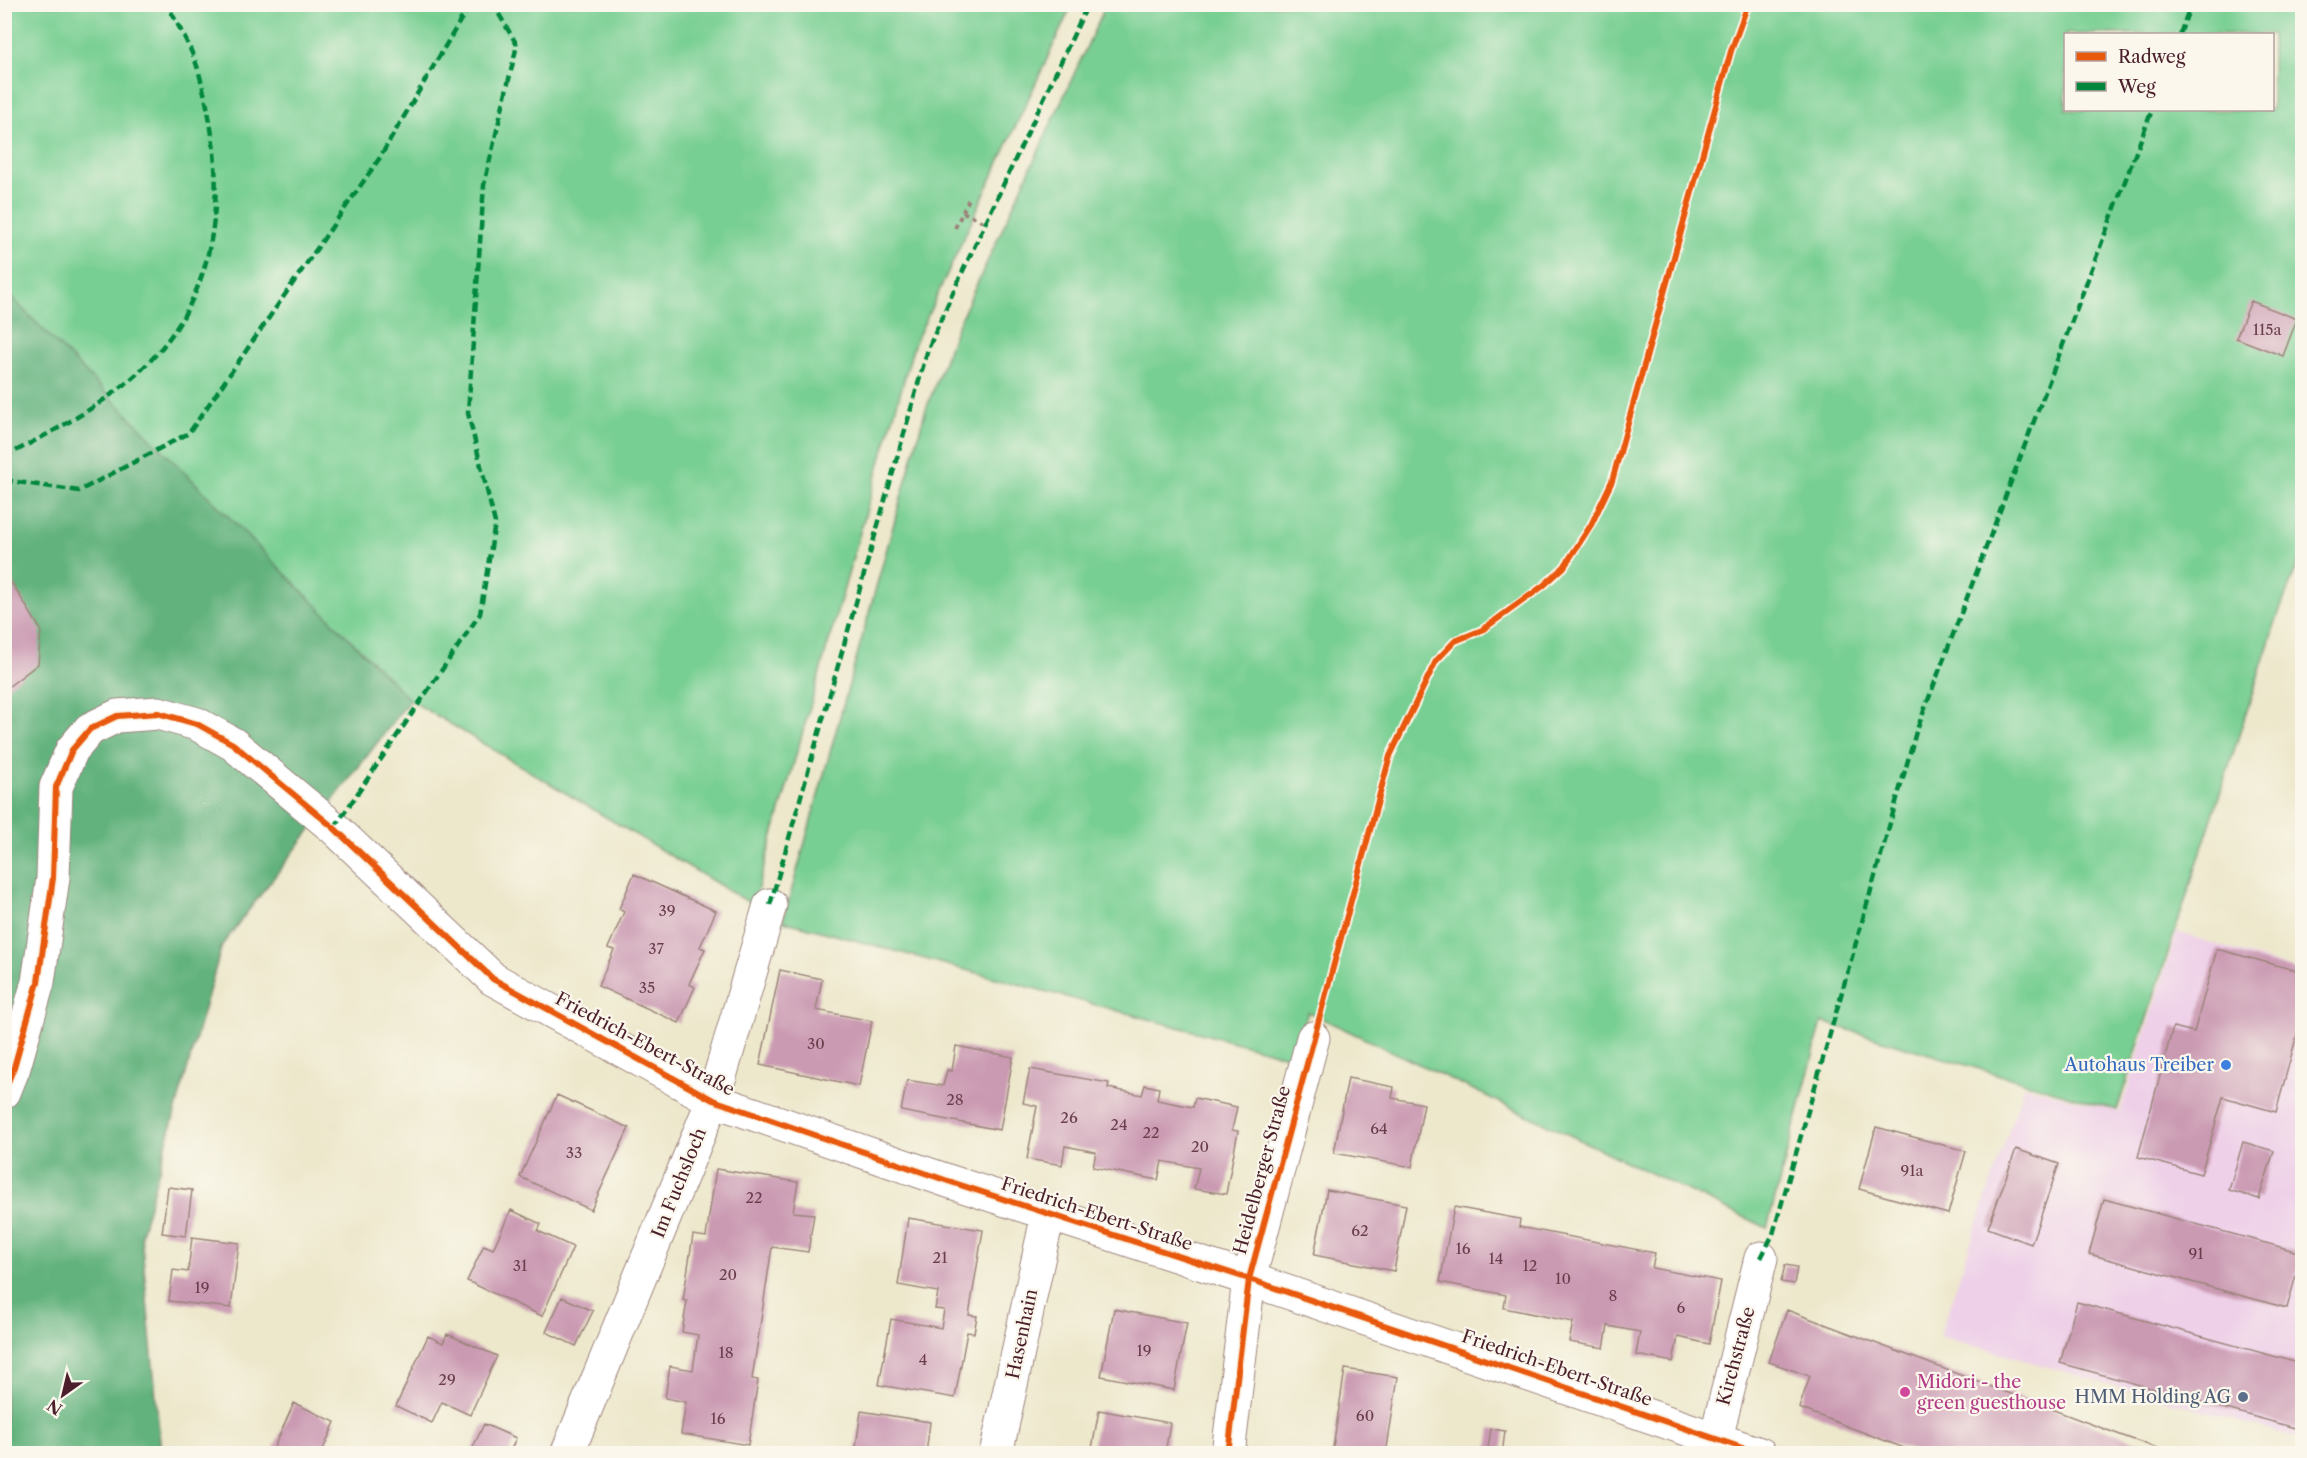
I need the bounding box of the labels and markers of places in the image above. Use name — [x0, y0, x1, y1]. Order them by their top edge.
place label: Autohaus Treiber — [2064, 1054, 2214, 1076]
marker: Autohaus Treiber — [2219, 1058, 2233, 1072]
place label: Midori - the green guesthouse — [1917, 1371, 2066, 1414]
marker: Midori - the green guesthouse — [1898, 1385, 1912, 1399]
place label: HMM Holding AG — [2075, 1386, 2232, 1408]
marker: HMM Holding AG — [2236, 1390, 2250, 1404]

